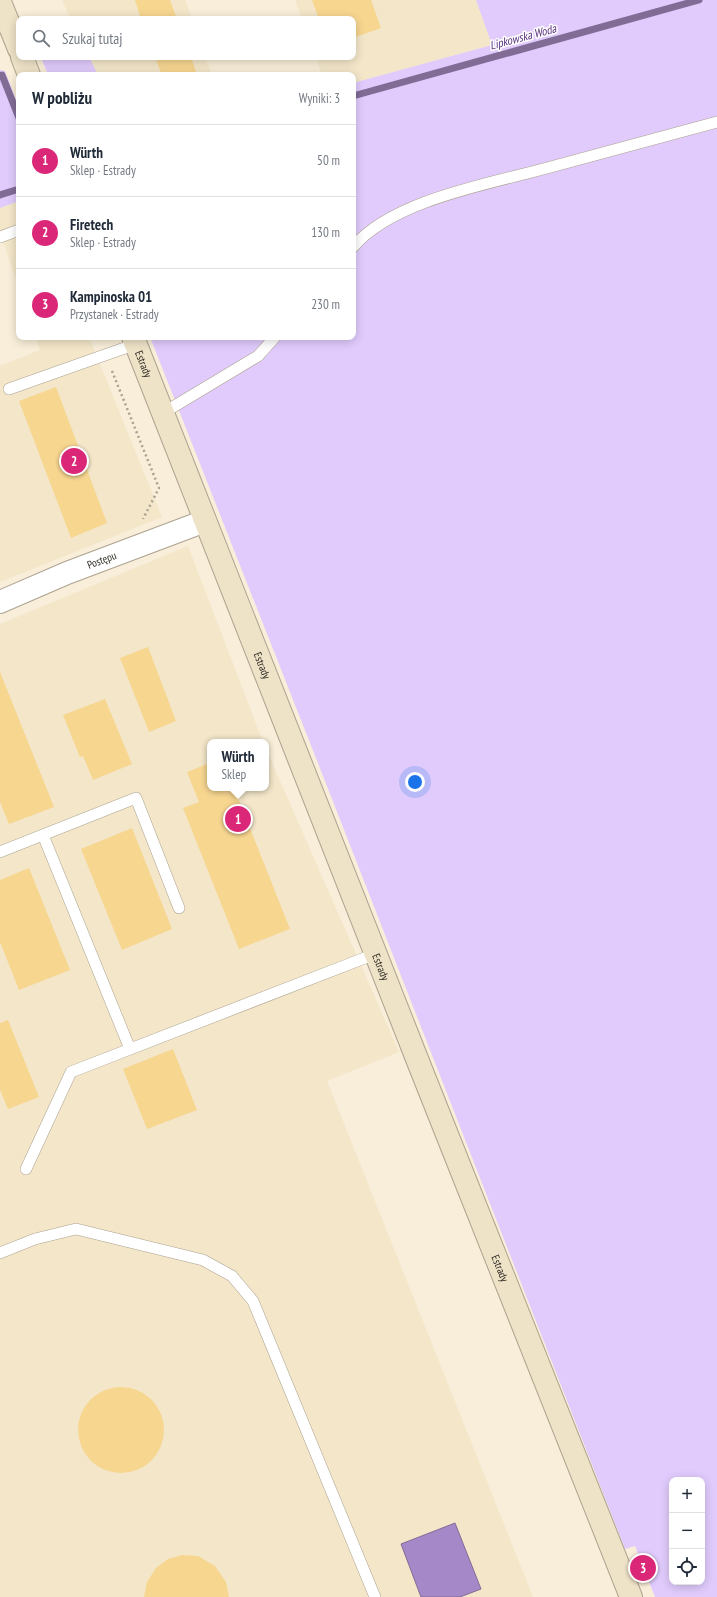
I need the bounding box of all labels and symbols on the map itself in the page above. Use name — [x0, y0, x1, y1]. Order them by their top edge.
water label: Lipkowska Woda — [488, 20, 559, 53]
street label: Estrady — [132, 348, 156, 380]
pin: 2 — [61, 446, 87, 476]
street label: Postępu — [85, 548, 118, 572]
street label: Estrady — [251, 650, 274, 682]
your location — [405, 772, 425, 792]
pin: 1 — [225, 804, 251, 834]
street label: Estrady — [369, 951, 393, 983]
street label: Estrady — [489, 1253, 512, 1285]
pin: 3 — [630, 1553, 656, 1583]

